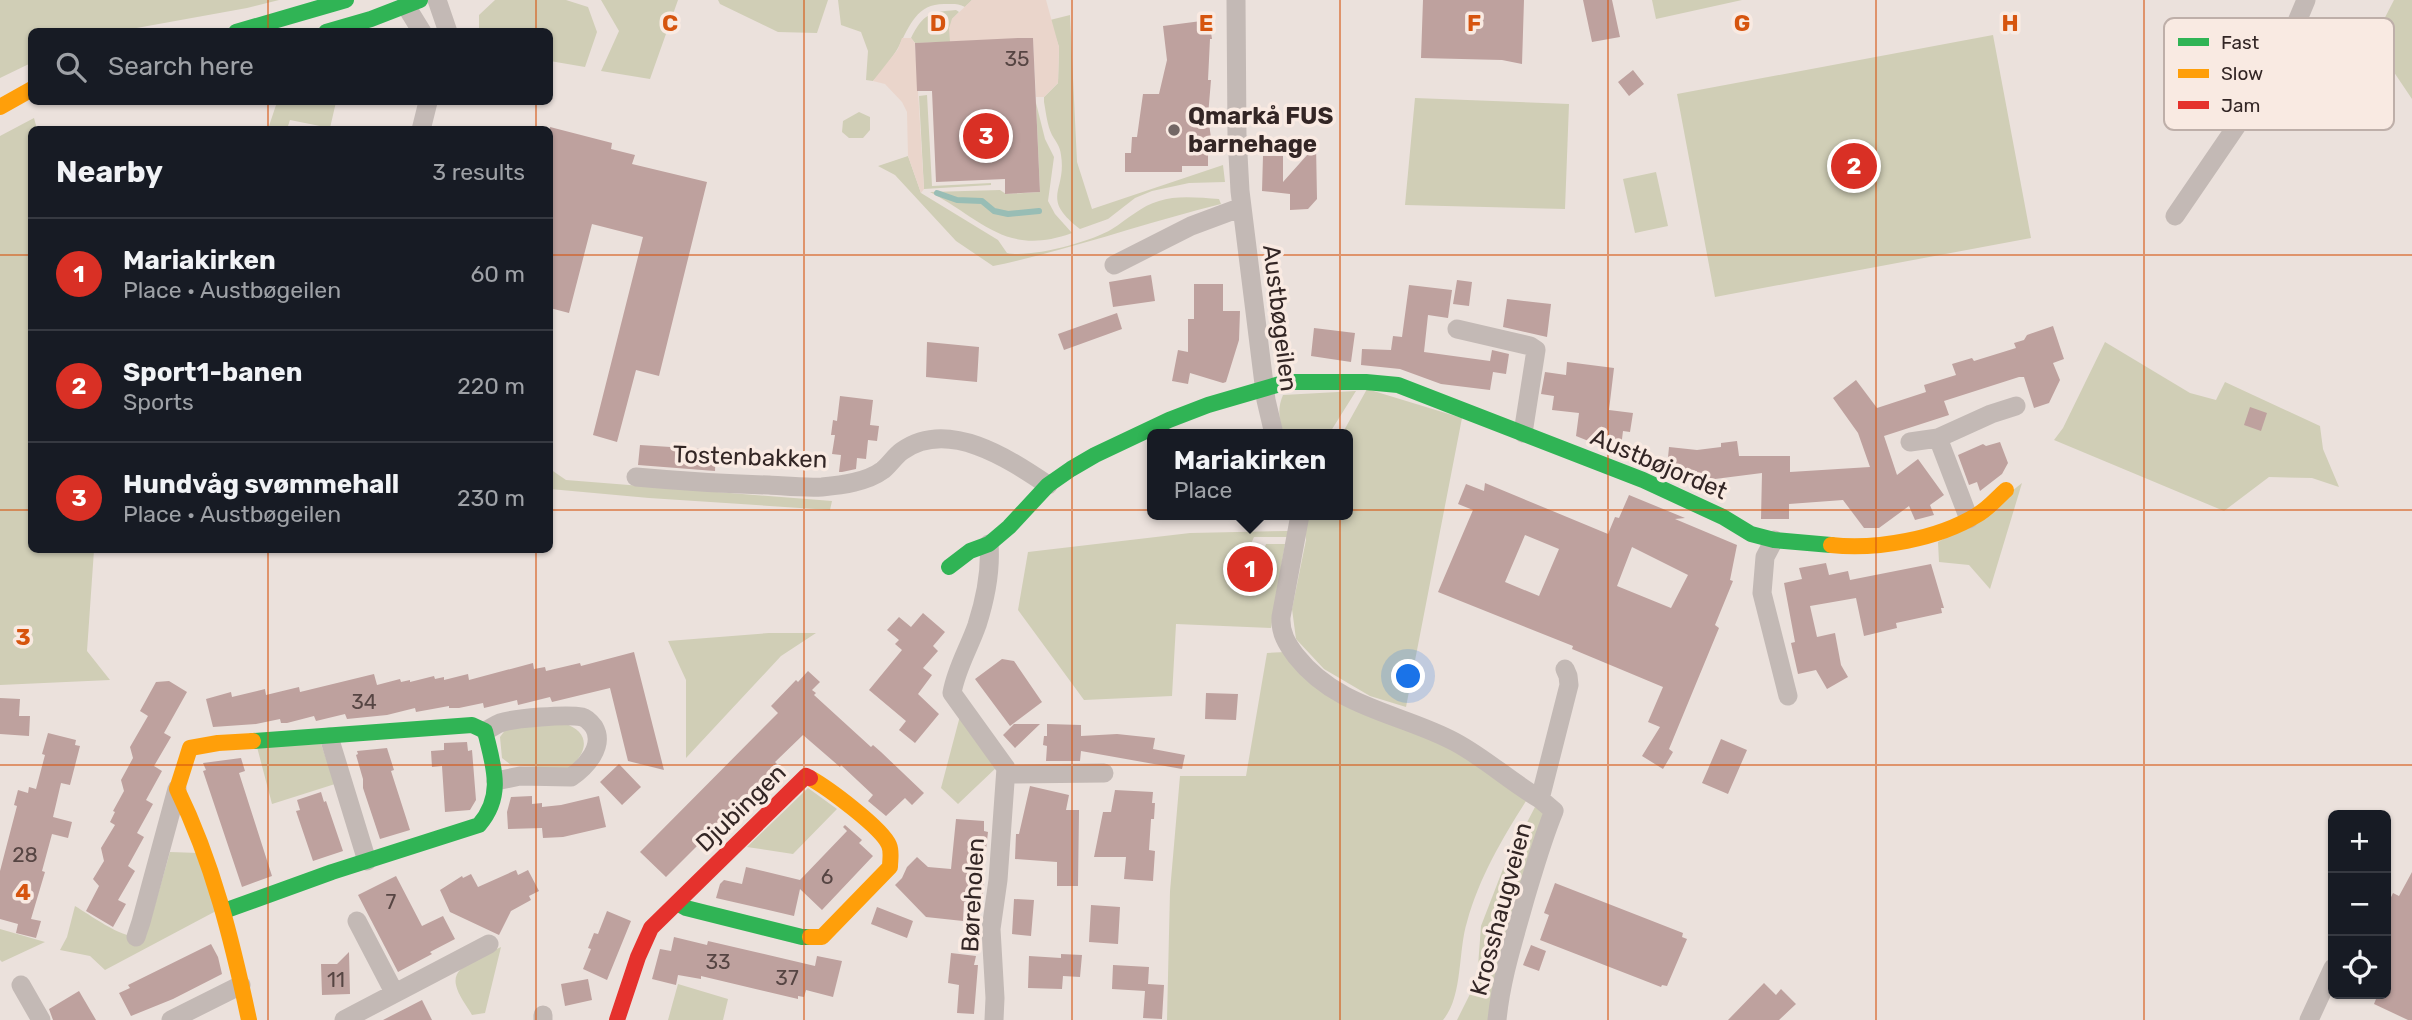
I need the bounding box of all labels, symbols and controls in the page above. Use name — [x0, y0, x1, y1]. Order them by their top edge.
text: C — [662, 9, 678, 37]
text: D — [930, 9, 946, 37]
text: E — [1199, 9, 1213, 37]
text: F — [1467, 9, 1481, 37]
text: G — [1734, 9, 1750, 37]
text: H — [2001, 9, 2019, 37]
legend — [2164, 18, 2394, 130]
search box — [28, 28, 553, 105]
text: Fast — [2221, 31, 2260, 54]
house number: 35 — [1004, 46, 1030, 71]
icon: search — [52, 48, 90, 86]
text: Search here — [108, 51, 254, 82]
text: Slow — [2221, 62, 2263, 85]
text: Jam — [2221, 94, 2260, 117]
place label: Qmarkå FUS barnehage — [1188, 102, 1333, 158]
pin: 3 — [963, 110, 1009, 162]
marker: Qmarkå FUS barnehage — [1166, 122, 1182, 138]
pin: 2 — [1831, 140, 1877, 192]
text: Nearby — [56, 154, 163, 190]
text: 3 results — [432, 158, 525, 186]
street label: Austbøgeilen — [1257, 243, 1303, 393]
text: Mariakirken — [123, 245, 276, 276]
text: 1 — [73, 260, 85, 288]
text: 60 m — [470, 260, 525, 288]
text: Place · Austbøgeilen — [123, 276, 341, 304]
text: Sport1-banen — [123, 357, 302, 388]
text: 2 — [72, 372, 86, 400]
text: 220 m — [457, 372, 525, 400]
text: Sports — [123, 388, 194, 416]
street label: Austbøjordet — [1586, 423, 1732, 505]
popup — [1147, 429, 1353, 520]
street label: Tostenbakken — [672, 440, 828, 474]
text: Mariakirken — [1174, 445, 1326, 476]
text: Hundvåg svømmehall — [123, 469, 399, 500]
text: Place — [1174, 476, 1232, 504]
text: 3 — [71, 484, 87, 512]
text: 230 m — [457, 484, 525, 512]
text: Place · Austbøgeilen — [123, 500, 341, 528]
pin: 1 — [1227, 543, 1273, 595]
text: 3 — [15, 623, 31, 651]
your location — [1391, 659, 1425, 693]
house number: 34 — [351, 689, 377, 714]
street label: Djubingen — [690, 758, 792, 858]
map controls — [2328, 810, 2391, 999]
button: + — [2328, 810, 2391, 873]
street label: Krosshaugveien — [1464, 819, 1538, 999]
street label: Børeholen — [956, 837, 990, 953]
house number: 28 — [12, 842, 38, 867]
house number: 6 — [821, 864, 833, 889]
button: − — [2328, 873, 2391, 936]
text: 4 — [15, 878, 31, 906]
house number: 7 — [386, 889, 397, 914]
button: locate — [2328, 936, 2391, 999]
house number: 33 — [705, 949, 731, 974]
house number: 37 — [775, 965, 799, 990]
house number: 11 — [327, 967, 345, 992]

